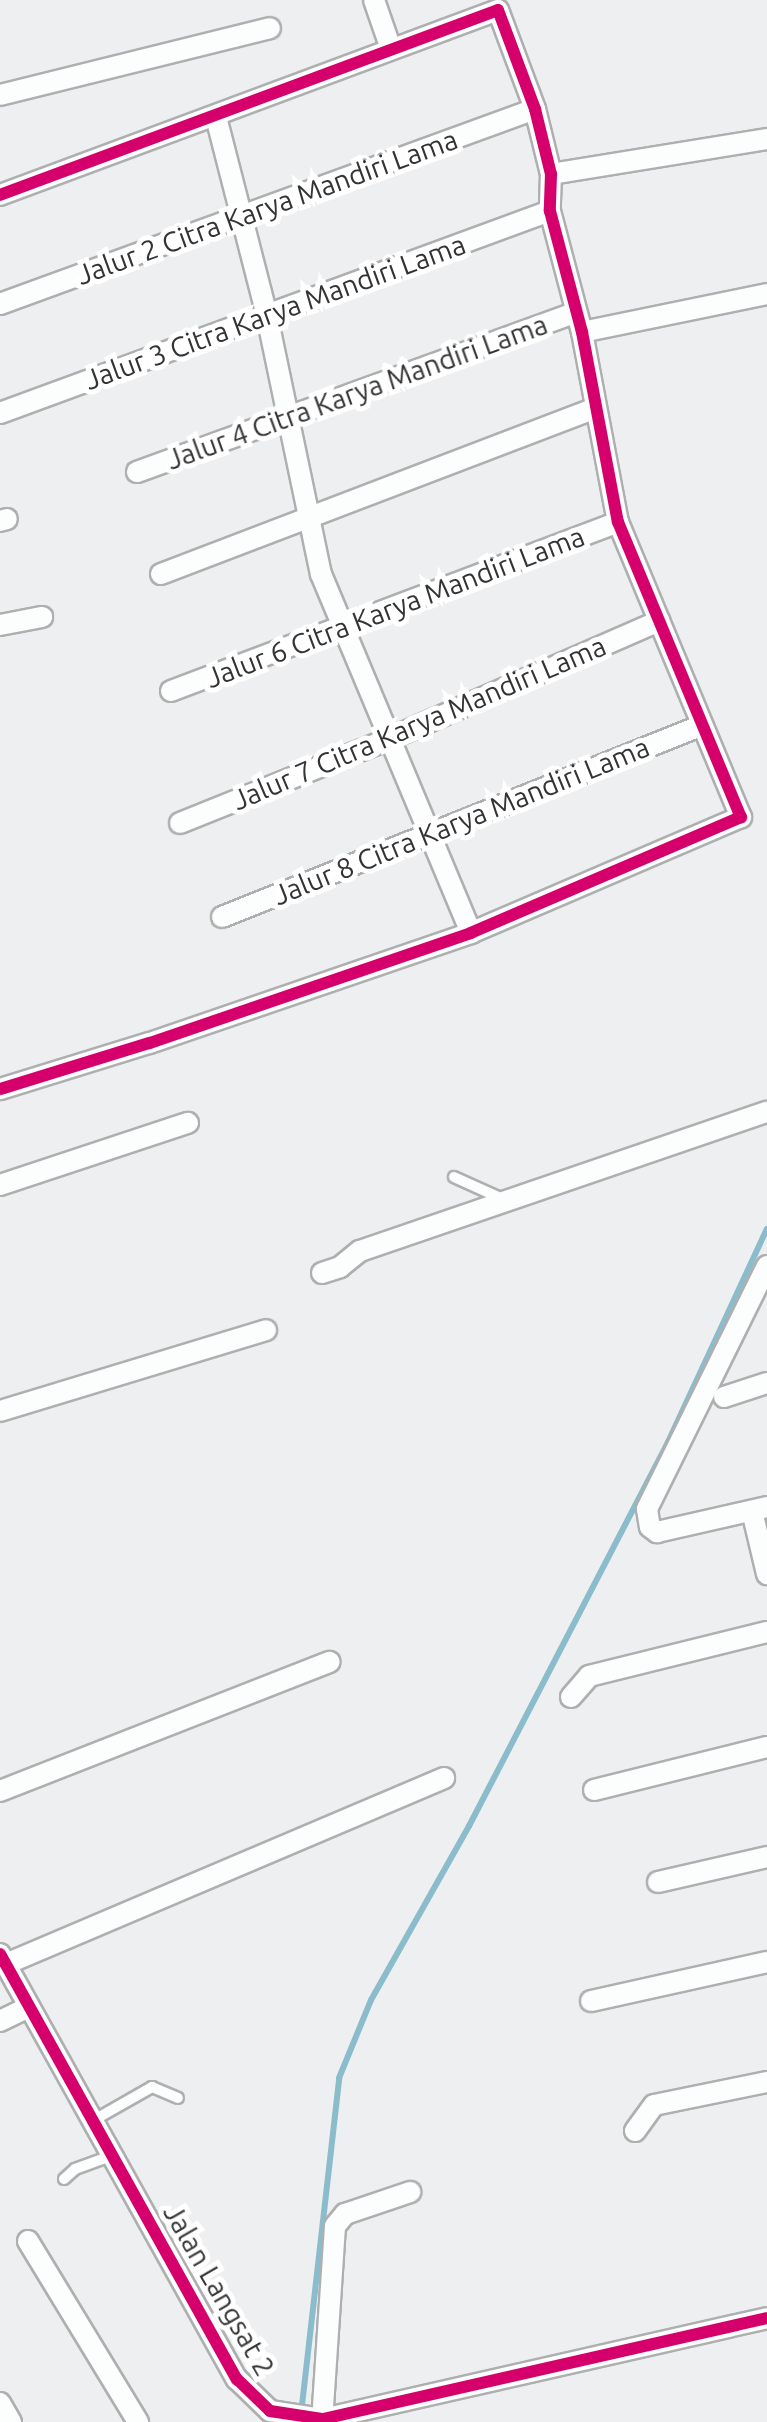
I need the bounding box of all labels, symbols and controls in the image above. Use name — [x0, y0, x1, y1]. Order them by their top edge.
street label: Jalur 2 Citra Karya Mandiri Lama — [72, 122, 462, 292]
street label: Jalur 3 Citra Karya Mandiri Lama — [80, 227, 470, 397]
street label: Jalur 4 Citra Karya Mandiri Lama — [162, 307, 552, 477]
street label: Jalur 6 Citra Karya Mandiri Lama — [201, 519, 589, 695]
street label: Jalur 7 Citra Karya Mandiri Lama — [227, 629, 611, 817]
street label: Jalur 8 Citra Karya Mandiri Lama — [268, 730, 654, 912]
street label: Jalan Langsat 2 — [156, 2198, 282, 2382]

